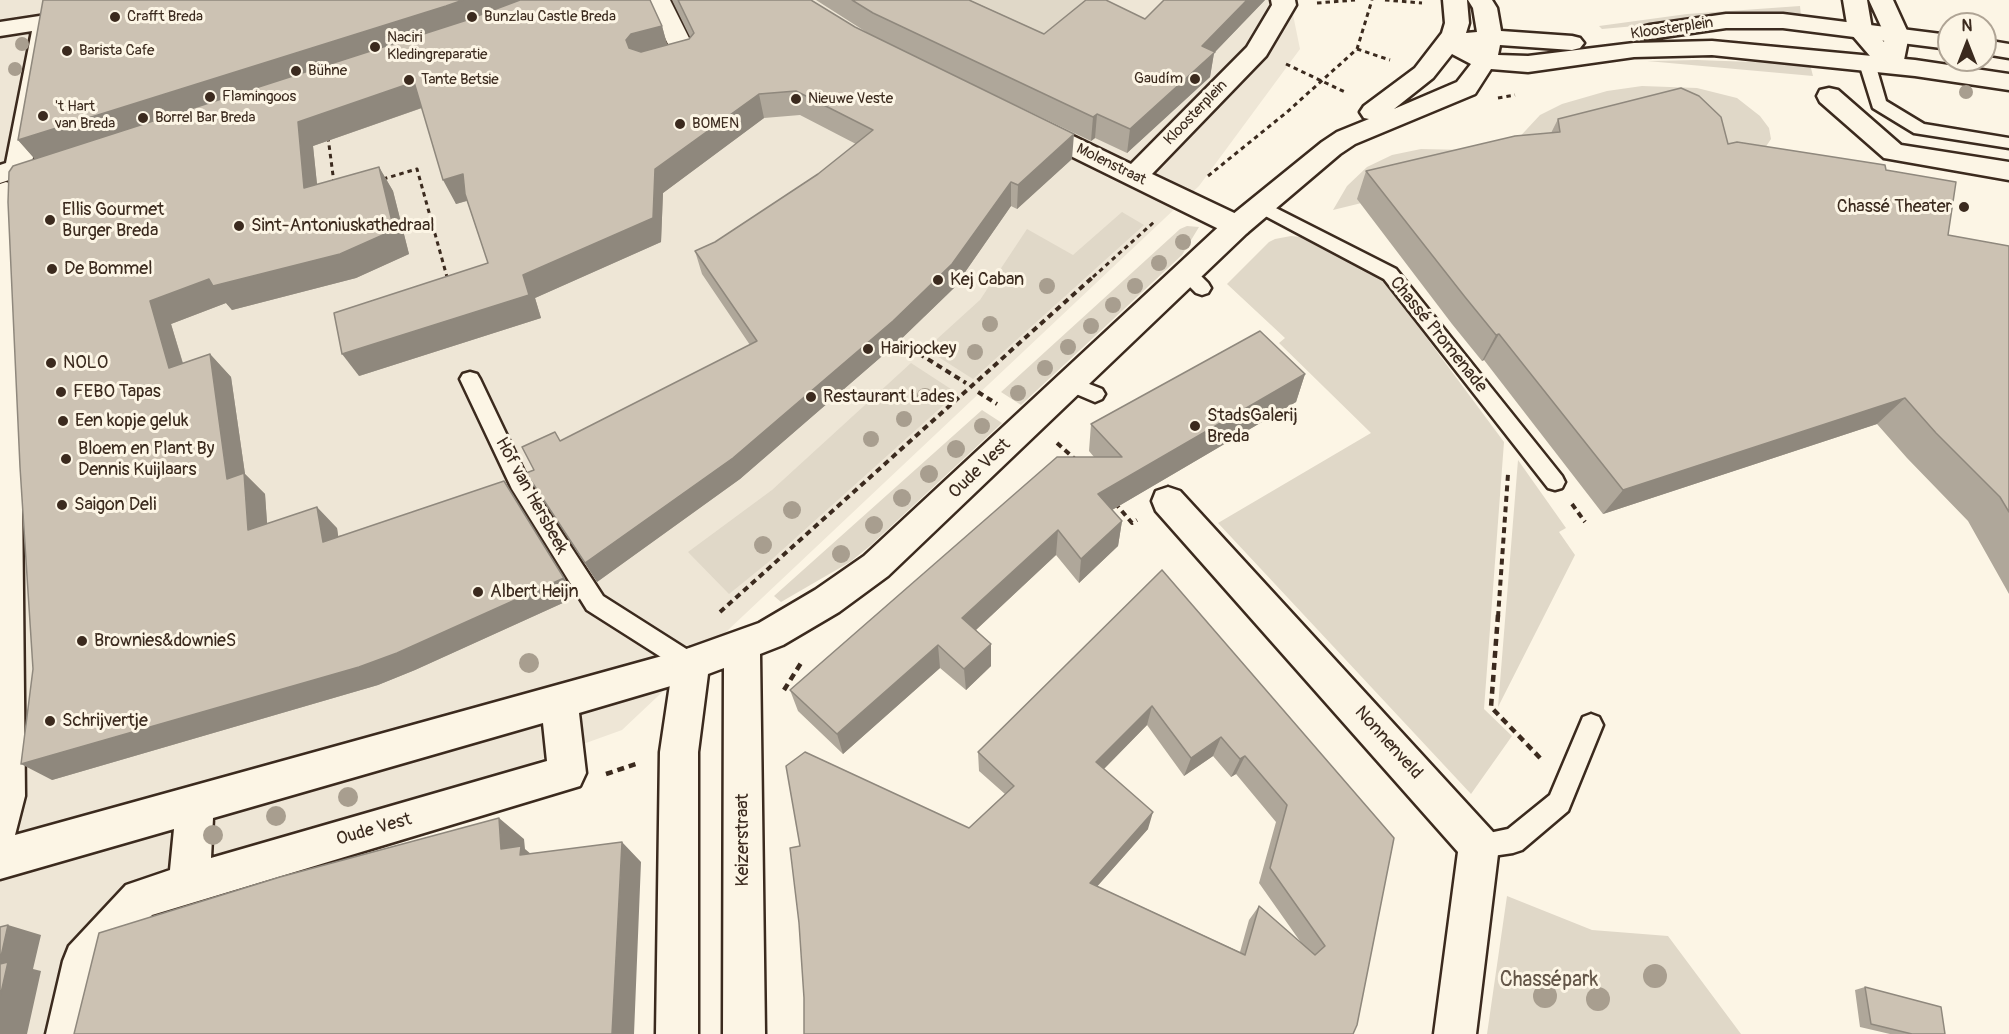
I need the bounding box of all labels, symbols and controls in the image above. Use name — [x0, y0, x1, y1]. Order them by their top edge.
place label: Crafft Breda — [127, 8, 203, 26]
place label: Bunzlau Castle Breda — [484, 8, 616, 26]
marker: Crafft Breda — [108, 10, 122, 24]
marker: Bunzlau Castle Breda — [465, 10, 479, 24]
north arrow — [1937, 12, 1997, 72]
street label: Kloosterplein — [1630, 14, 1714, 44]
text: N — [1962, 16, 1972, 36]
place label: Naciri Kledingreparatie — [387, 29, 487, 64]
marker: Naciri Kledingreparatie — [368, 40, 382, 54]
place label: Barista Cafe — [79, 42, 154, 60]
marker: Barista Cafe — [60, 44, 74, 58]
place label: Bühne — [308, 62, 347, 80]
marker: Bühne — [289, 64, 303, 78]
place label: Gaudím — [1134, 70, 1183, 88]
place label: Tante Betsie — [421, 71, 499, 89]
marker: Gaudím — [1188, 72, 1202, 86]
marker: Tante Betsie — [402, 73, 416, 87]
street label: Kloosterplein — [1161, 77, 1231, 149]
place label: Flamingoos — [222, 88, 296, 106]
marker: Flamingoos — [203, 90, 217, 104]
place label: Nieuwe Veste — [808, 90, 893, 108]
marker: Nieuwe Veste — [789, 92, 803, 106]
place label: 't Hart van Breda — [55, 98, 115, 133]
marker: 't Hart van Breda — [36, 109, 50, 123]
place label: Borrel Bar Breda — [155, 109, 256, 127]
marker: Borrel Bar Breda — [136, 111, 150, 125]
place label: BOMEN — [692, 115, 739, 133]
marker: BOMEN — [673, 117, 687, 131]
street label: Molenstraat — [1073, 140, 1149, 190]
place label: Chassé Theater — [1837, 196, 1952, 218]
place label: Ellis Gourmet Burger Breda — [62, 199, 164, 242]
marker: Chassé Theater — [1957, 200, 1971, 214]
marker: Ellis Gourmet Burger Breda — [43, 213, 57, 227]
place label: Sint-Antoniuskathedraal — [251, 215, 435, 237]
marker: Sint-Antoniuskathedraal — [232, 219, 246, 233]
place label: De Bommel — [64, 258, 153, 280]
marker: De Bommel — [45, 262, 59, 276]
place label: Kej Caban — [950, 269, 1024, 291]
marker: Kej Caban — [931, 273, 945, 287]
street label: Chassé Promenade — [1385, 273, 1491, 397]
place label: Hairjockey — [880, 338, 956, 360]
marker: Hairjockey — [861, 342, 875, 356]
place label: NOLO — [63, 352, 108, 374]
marker: NOLO — [44, 356, 58, 370]
place label: FEBO Tapas — [73, 381, 161, 403]
marker: FEBO Tapas — [54, 385, 68, 399]
place label: Restaurant Lades — [823, 386, 955, 408]
marker: Restaurant Lades — [804, 390, 818, 404]
place label: StadsGalerij Breda — [1207, 405, 1298, 448]
place label: Een kopje geluk — [75, 410, 189, 432]
marker: Een kopje geluk — [56, 414, 70, 428]
marker: StadsGalerij Breda — [1188, 419, 1202, 433]
street label: Hof van Hersbeek — [490, 434, 572, 558]
street label: Oude Vest — [945, 434, 1015, 504]
place label: Bloem en Plant By Dennis Kuijlaars — [78, 438, 214, 480]
marker: Bloem en Plant By Dennis Kuijlaars — [59, 452, 73, 466]
place label: Saigon Deli — [74, 494, 156, 516]
marker: Saigon Deli — [55, 498, 69, 512]
place label: Albert Heijn — [490, 581, 579, 603]
marker: Albert Heijn — [471, 585, 485, 599]
place label: Brownies&downieS — [94, 630, 236, 652]
marker: Brownies&downieS — [75, 634, 89, 648]
street label: Nonnenveld — [1350, 702, 1426, 784]
place label: Schrijvertje — [62, 710, 148, 732]
marker: Schrijvertje — [43, 714, 57, 728]
street label: Keizerstraat — [732, 794, 754, 886]
street label: Oude Vest — [334, 809, 414, 851]
park label: Chassépark — [1500, 968, 1598, 994]

